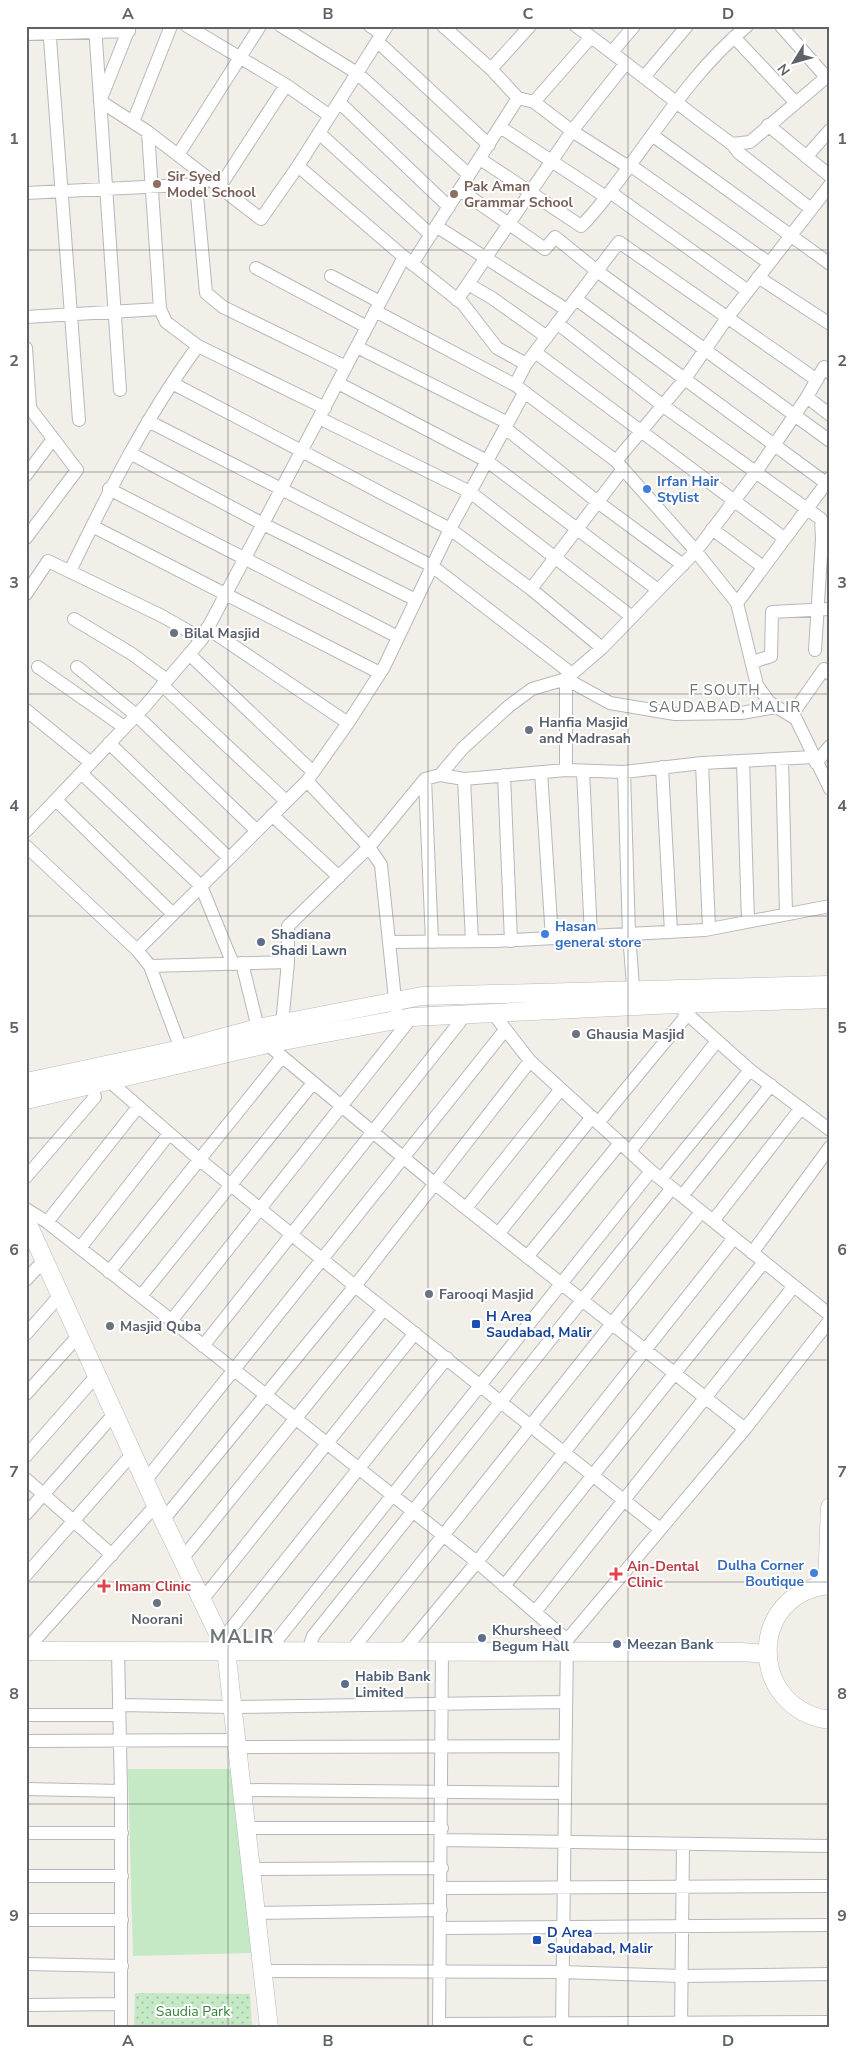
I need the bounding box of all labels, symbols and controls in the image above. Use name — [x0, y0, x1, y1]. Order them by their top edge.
text: A — [122, 3, 134, 25]
text: B — [322, 3, 334, 25]
text: C — [523, 3, 534, 25]
text: D — [722, 3, 734, 25]
north arrow — [768, 38, 818, 88]
text: N — [773, 60, 795, 79]
text: 1 — [9, 128, 19, 150]
text: 1 — [837, 128, 847, 150]
place label: Sir Syed Model School — [167, 167, 256, 202]
place label: Pak Aman Grammar School — [464, 177, 574, 212]
marker: Sir Syed Model School — [151, 178, 163, 190]
marker: Pak Aman Grammar School — [448, 188, 460, 200]
text: 2 — [9, 350, 19, 372]
text: 2 — [837, 350, 847, 372]
place label: Irfan Hair Stylist — [657, 472, 720, 507]
marker: Irfan Hair Stylist — [641, 483, 653, 495]
text: 3 — [9, 572, 19, 594]
text: 3 — [837, 572, 847, 594]
place label: Bilal Masjid — [184, 624, 260, 643]
marker: Bilal Masjid — [168, 627, 180, 639]
district label: F SOUTH SAUDABAD, MALIR — [649, 680, 801, 717]
place label: Hanfia Masjid and Madrasah — [539, 713, 631, 748]
marker: Hanfia Masjid and Madrasah — [523, 724, 535, 736]
text: 4 — [9, 795, 19, 817]
text: 4 — [837, 795, 847, 817]
place label: Hasan general store — [555, 917, 642, 952]
place label: Shadiana Shadi Lawn — [271, 925, 347, 960]
marker: Hasan general store — [539, 928, 551, 940]
marker: Shadiana Shadi Lawn — [255, 936, 267, 948]
text: 5 — [9, 1017, 19, 1039]
text: 5 — [837, 1017, 847, 1039]
place label: Ghausia Masjid — [586, 1025, 684, 1044]
marker: Ghausia Masjid — [570, 1028, 582, 1040]
text: 6 — [9, 1239, 19, 1261]
text: 6 — [837, 1239, 847, 1261]
place label: Farooqi Masjid — [439, 1285, 534, 1304]
marker: Farooqi Masjid — [423, 1288, 435, 1300]
place label: H Area Saudabad, Malir — [486, 1307, 592, 1342]
place label: Masjid Quba — [120, 1317, 201, 1336]
marker: H Area Saudabad, Malir — [470, 1318, 482, 1330]
marker: Masjid Quba — [104, 1320, 116, 1332]
text: 7 — [9, 1461, 19, 1483]
text: 7 — [837, 1461, 847, 1483]
place label: Dulha Corner Boutique — [717, 1556, 805, 1591]
place label: Ain-Dental Clinic — [627, 1557, 700, 1592]
marker: Ain-Dental Clinic — [609, 1567, 623, 1581]
marker: Dulha Corner Boutique — [808, 1567, 820, 1579]
place label: Imam Clinic — [115, 1577, 191, 1596]
marker: Imam Clinic — [97, 1579, 111, 1593]
marker: Noorani — [151, 1597, 163, 1609]
place label: Noorani — [131, 1610, 183, 1629]
place label: Khursheed Begum Hall — [492, 1621, 570, 1656]
district label: MALIR — [210, 1624, 274, 1650]
marker: Khursheed Begum Hall — [476, 1632, 488, 1644]
place label: Meezan Bank — [627, 1635, 714, 1654]
marker: Meezan Bank — [611, 1638, 623, 1650]
place label: Habib Bank Limited — [355, 1667, 431, 1702]
marker: Habib Bank Limited — [339, 1678, 351, 1690]
text: 8 — [9, 1683, 19, 1705]
text: 8 — [837, 1683, 847, 1705]
text: 9 — [9, 1905, 19, 1927]
text: 9 — [837, 1905, 847, 1927]
place label: D Area Saudabad, Malir — [547, 1923, 653, 1958]
marker: D Area Saudabad, Malir — [531, 1934, 543, 1946]
park label: Saudia Park — [156, 2002, 231, 2021]
text: A — [122, 2030, 134, 2052]
text: B — [322, 2030, 334, 2052]
text: C — [523, 2030, 534, 2052]
text: D — [722, 2030, 734, 2052]

